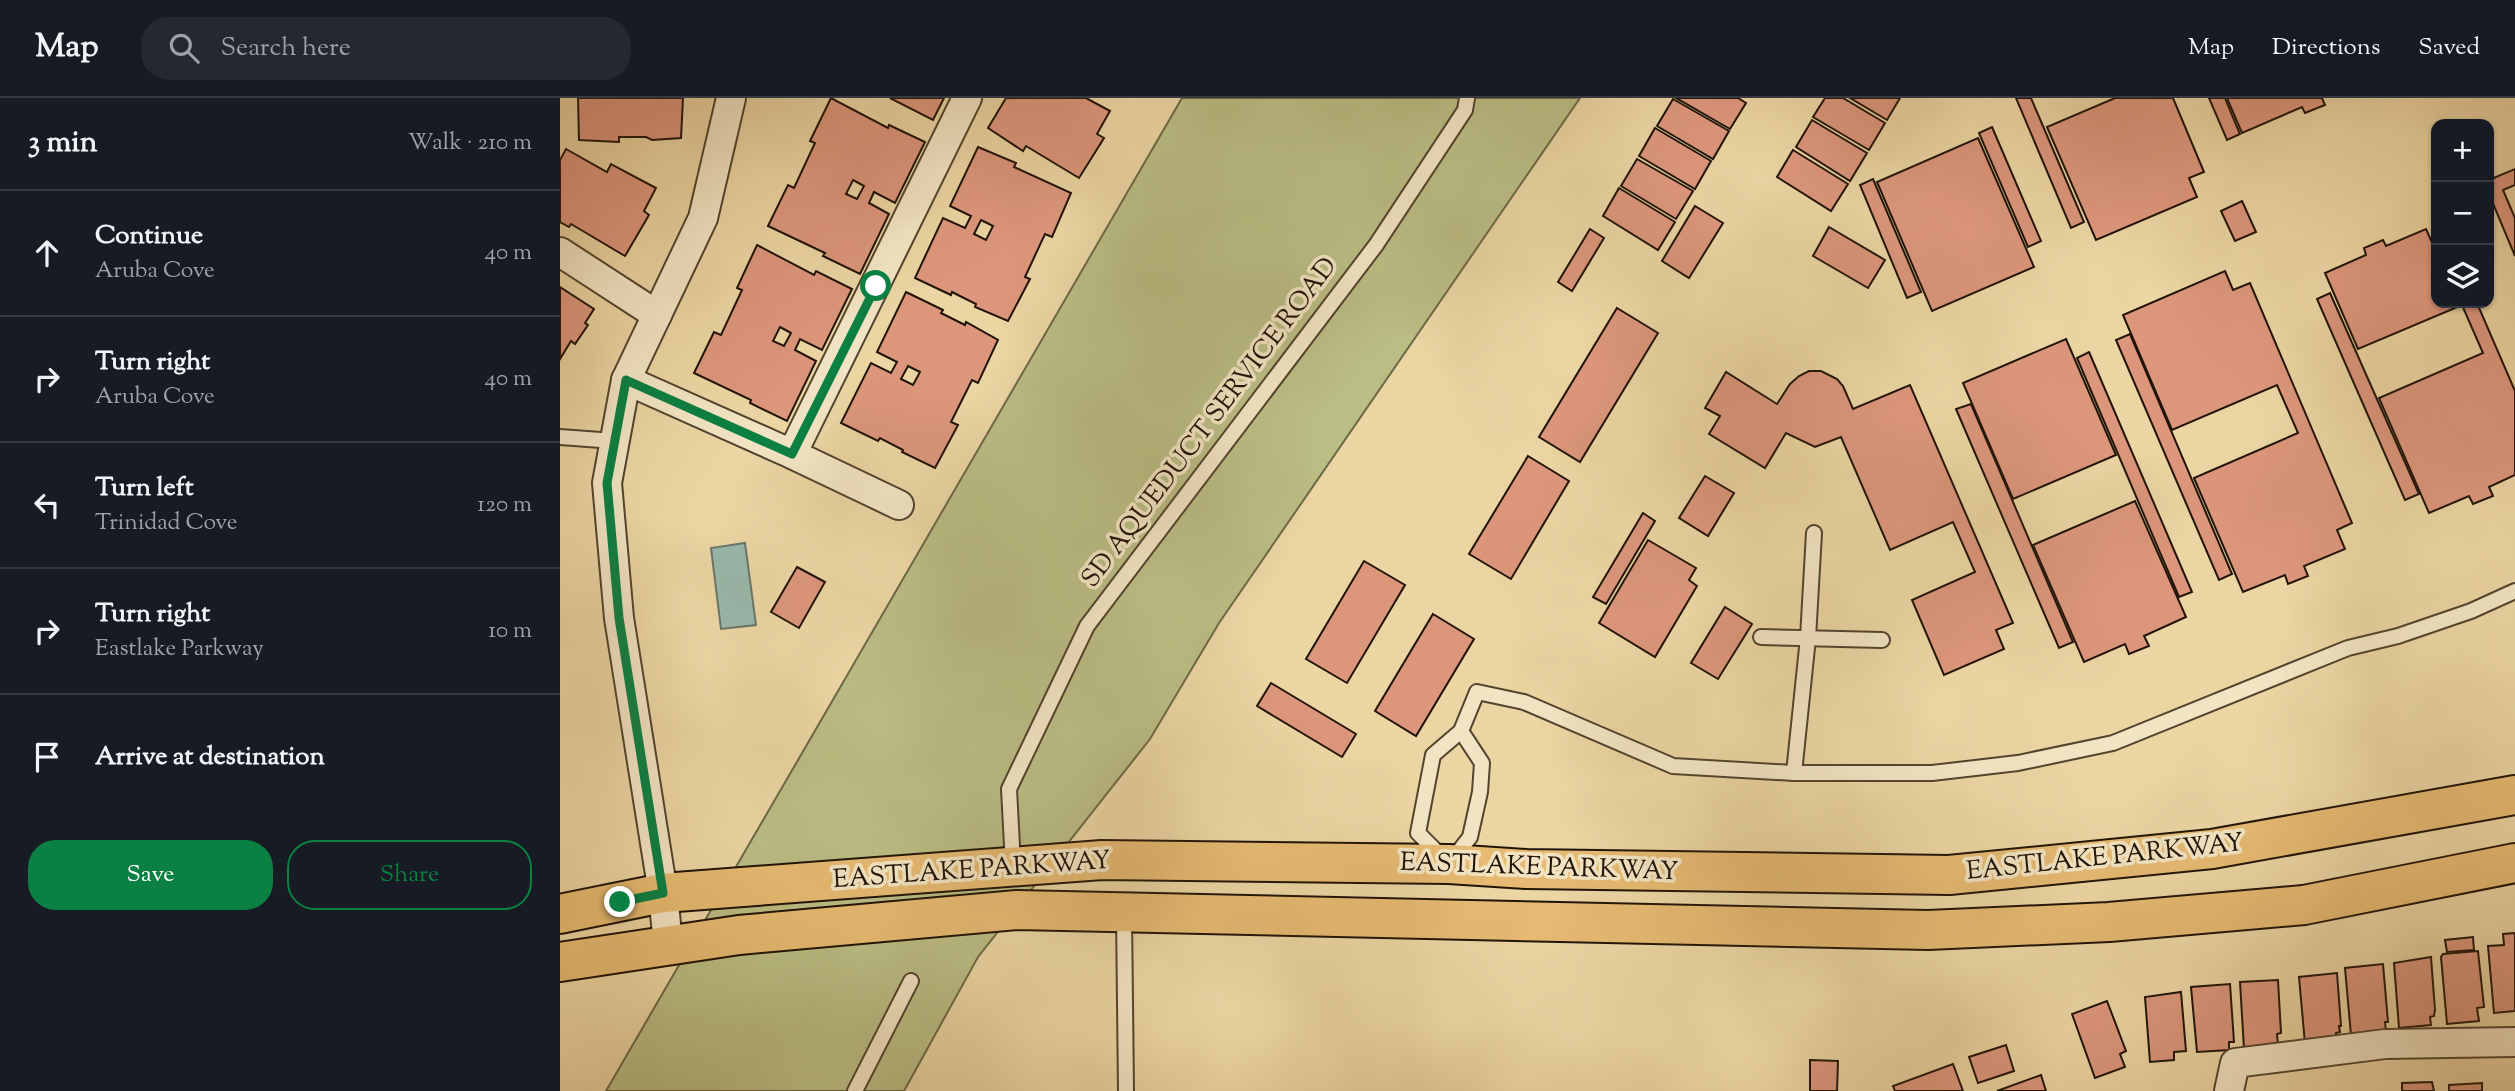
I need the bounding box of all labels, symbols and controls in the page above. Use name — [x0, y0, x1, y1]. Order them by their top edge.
search box — [141, 17, 631, 80]
text: Map — [35, 24, 99, 72]
icon: search — [165, 29, 203, 67]
text: Search here — [221, 30, 351, 67]
text: Map — [2188, 31, 2234, 65]
text: Directions — [2272, 31, 2380, 65]
text: Saved — [2418, 31, 2480, 65]
map controls — [2431, 119, 2494, 308]
button: + — [2431, 119, 2494, 182]
text: 3 min — [28, 122, 98, 165]
text: Walk · 210 m — [408, 127, 532, 160]
button: − — [2431, 182, 2494, 245]
text: Continue — [95, 218, 203, 255]
icon: ahead — [28, 234, 66, 272]
text: 40 m — [485, 237, 532, 270]
button: layers — [2431, 245, 2494, 308]
street label: SD AQUEDUCT SERVICE ROAD — [1073, 250, 1347, 596]
text: Aruba Cove — [95, 255, 215, 288]
route start — [860, 270, 891, 301]
text: Turn right — [95, 344, 210, 381]
icon: right — [28, 360, 66, 398]
text: 40 m — [485, 363, 532, 396]
text: Aruba Cove — [95, 381, 215, 414]
text: Turn left — [95, 470, 194, 507]
icon: left — [28, 486, 66, 524]
text: 120 m — [477, 489, 532, 522]
text: Trinidad Cove — [95, 507, 237, 540]
text: Turn right — [95, 596, 210, 633]
icon: right — [28, 612, 66, 650]
text: 10 m — [488, 615, 532, 648]
text: Eastlake Parkway — [95, 633, 264, 666]
icon: arrive — [28, 738, 66, 776]
text: Arrive at destination — [95, 739, 325, 776]
street label: EASTLAKE PARKWAY — [1965, 825, 2245, 891]
button: Save — [28, 840, 273, 910]
button: Share — [287, 840, 532, 910]
street label: EASTLAKE PARKWAY — [832, 843, 1112, 899]
street label: EASTLAKE PARKWAY — [1399, 845, 1679, 891]
route end — [604, 886, 635, 917]

